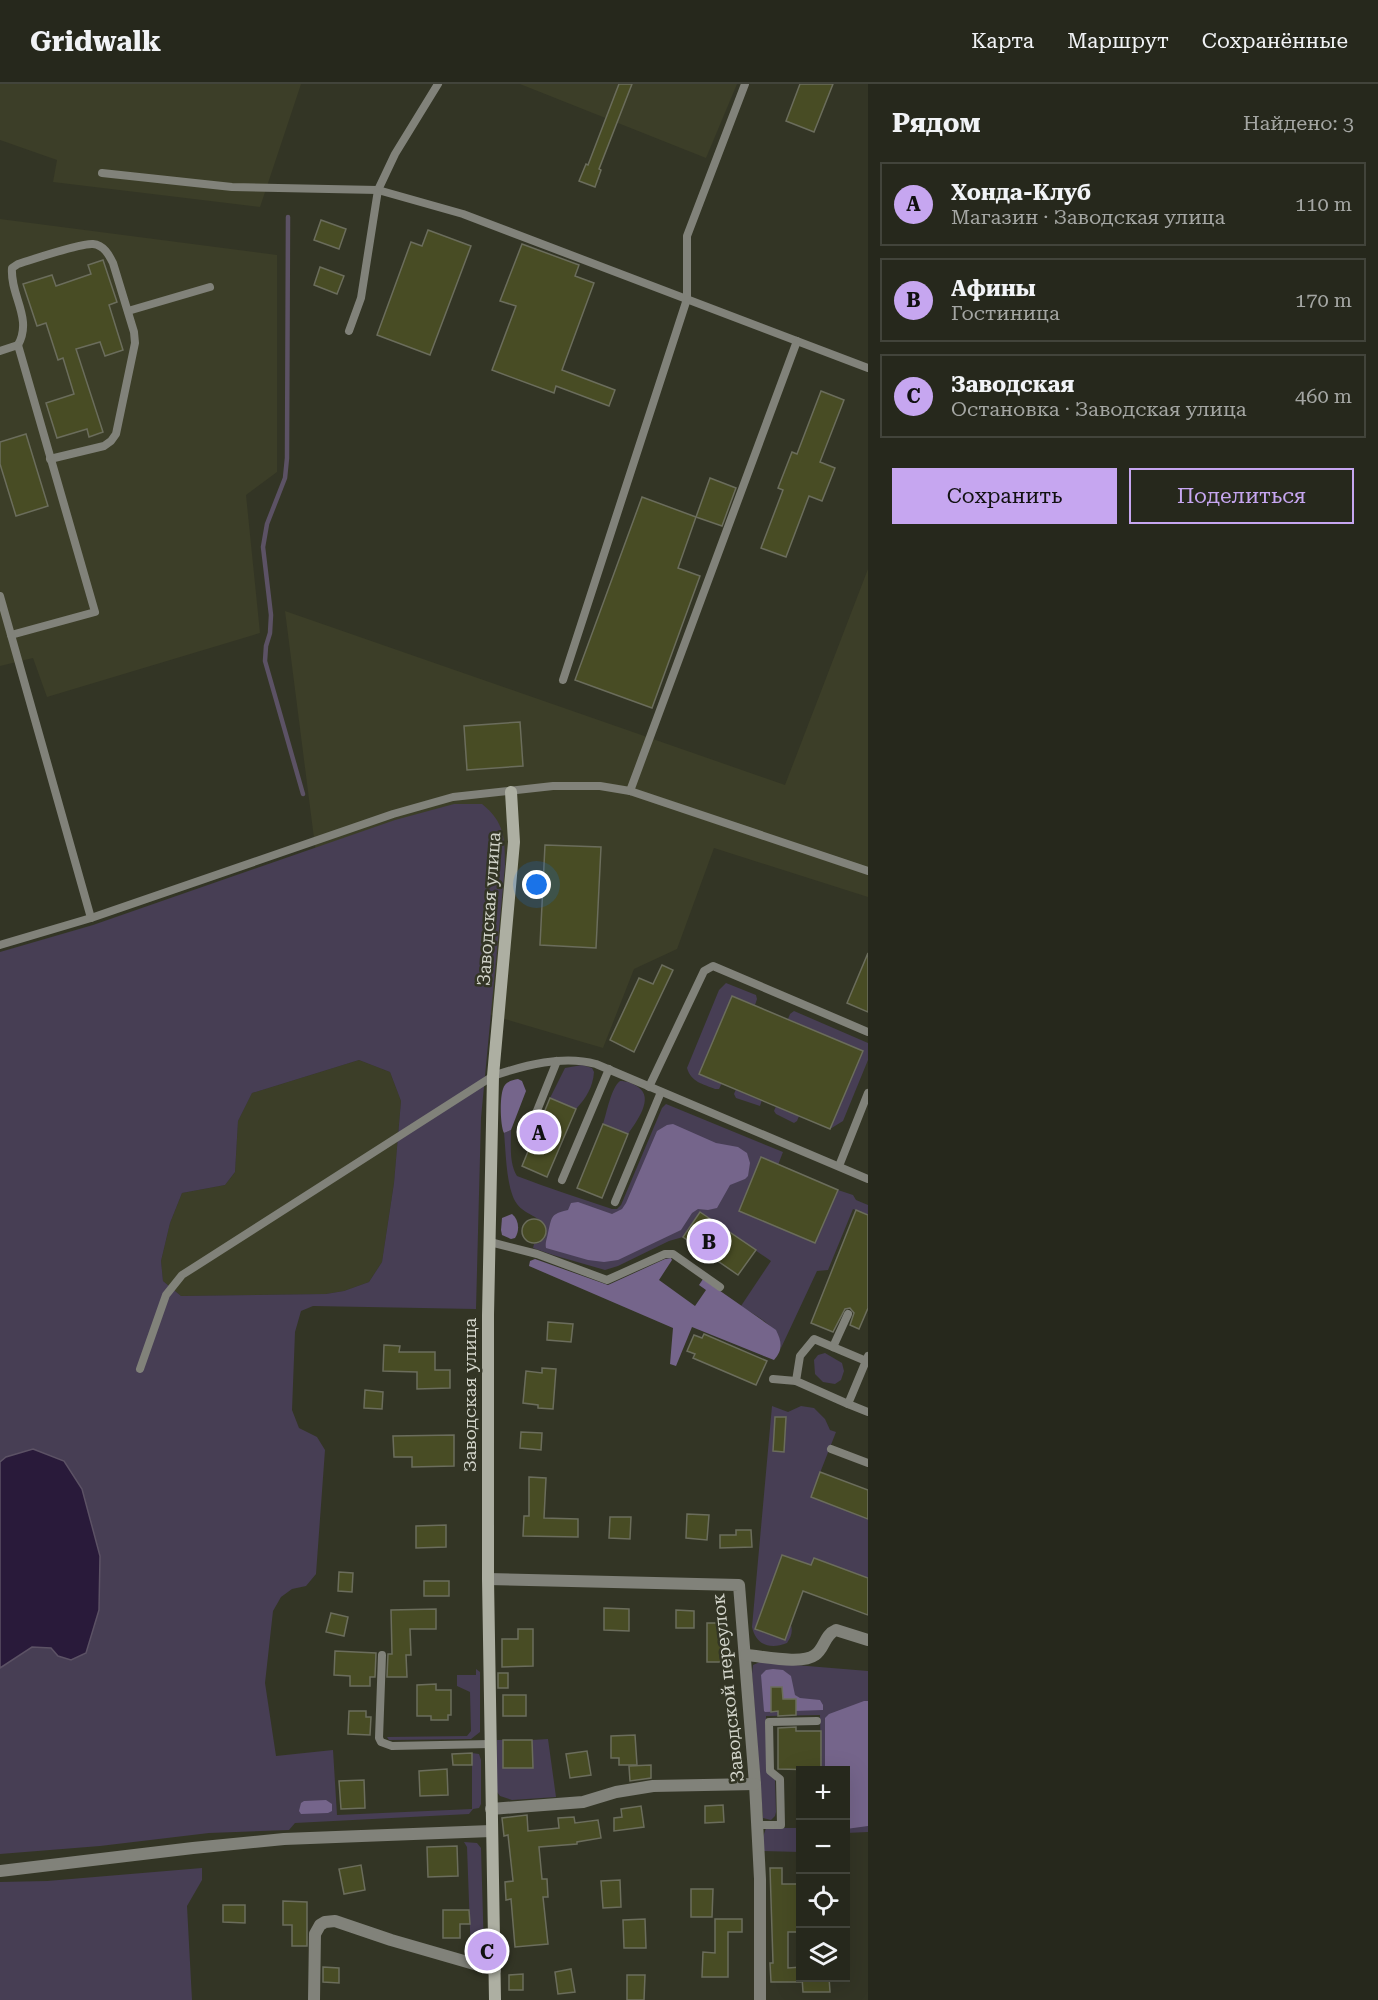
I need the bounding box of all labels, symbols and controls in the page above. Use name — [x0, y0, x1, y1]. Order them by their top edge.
text: Gridwalk — [30, 25, 161, 58]
text: Карта — [971, 29, 1034, 53]
text: Маршрут — [1067, 29, 1169, 53]
text: Сохранённые — [1202, 29, 1348, 53]
text: Рядом — [892, 108, 981, 138]
text: Найдено: 3 — [1243, 111, 1354, 135]
text: Хонда-Клуб — [951, 180, 1091, 205]
text: A — [906, 192, 921, 216]
text: 110 m — [1295, 192, 1352, 216]
text: Магазин · Заводская улица — [951, 205, 1225, 229]
text: Афины — [951, 276, 1036, 301]
text: B — [906, 288, 921, 312]
text: 170 m — [1295, 288, 1352, 312]
text: Гостиница — [951, 301, 1060, 325]
text: Заводская — [951, 372, 1074, 397]
text: C — [907, 384, 921, 408]
text: 460 m — [1295, 384, 1352, 408]
text: Остановка · Заводская улица — [951, 397, 1247, 421]
button: Сохранить — [892, 468, 1117, 524]
button: Поделиться — [1129, 468, 1354, 524]
street label: Заводская улица — [473, 831, 504, 987]
your location — [522, 870, 551, 899]
pin: A — [520, 1110, 558, 1154]
pin: B — [690, 1218, 728, 1264]
street label: Заводская улица — [459, 1317, 480, 1472]
street label: Заводской переулок — [707, 1593, 748, 1784]
map controls — [796, 1766, 850, 1982]
button: + — [796, 1766, 850, 1820]
button: − — [796, 1820, 850, 1874]
button: locate — [796, 1874, 850, 1928]
pin: C — [468, 1928, 506, 1974]
button: layers — [796, 1928, 850, 1982]

